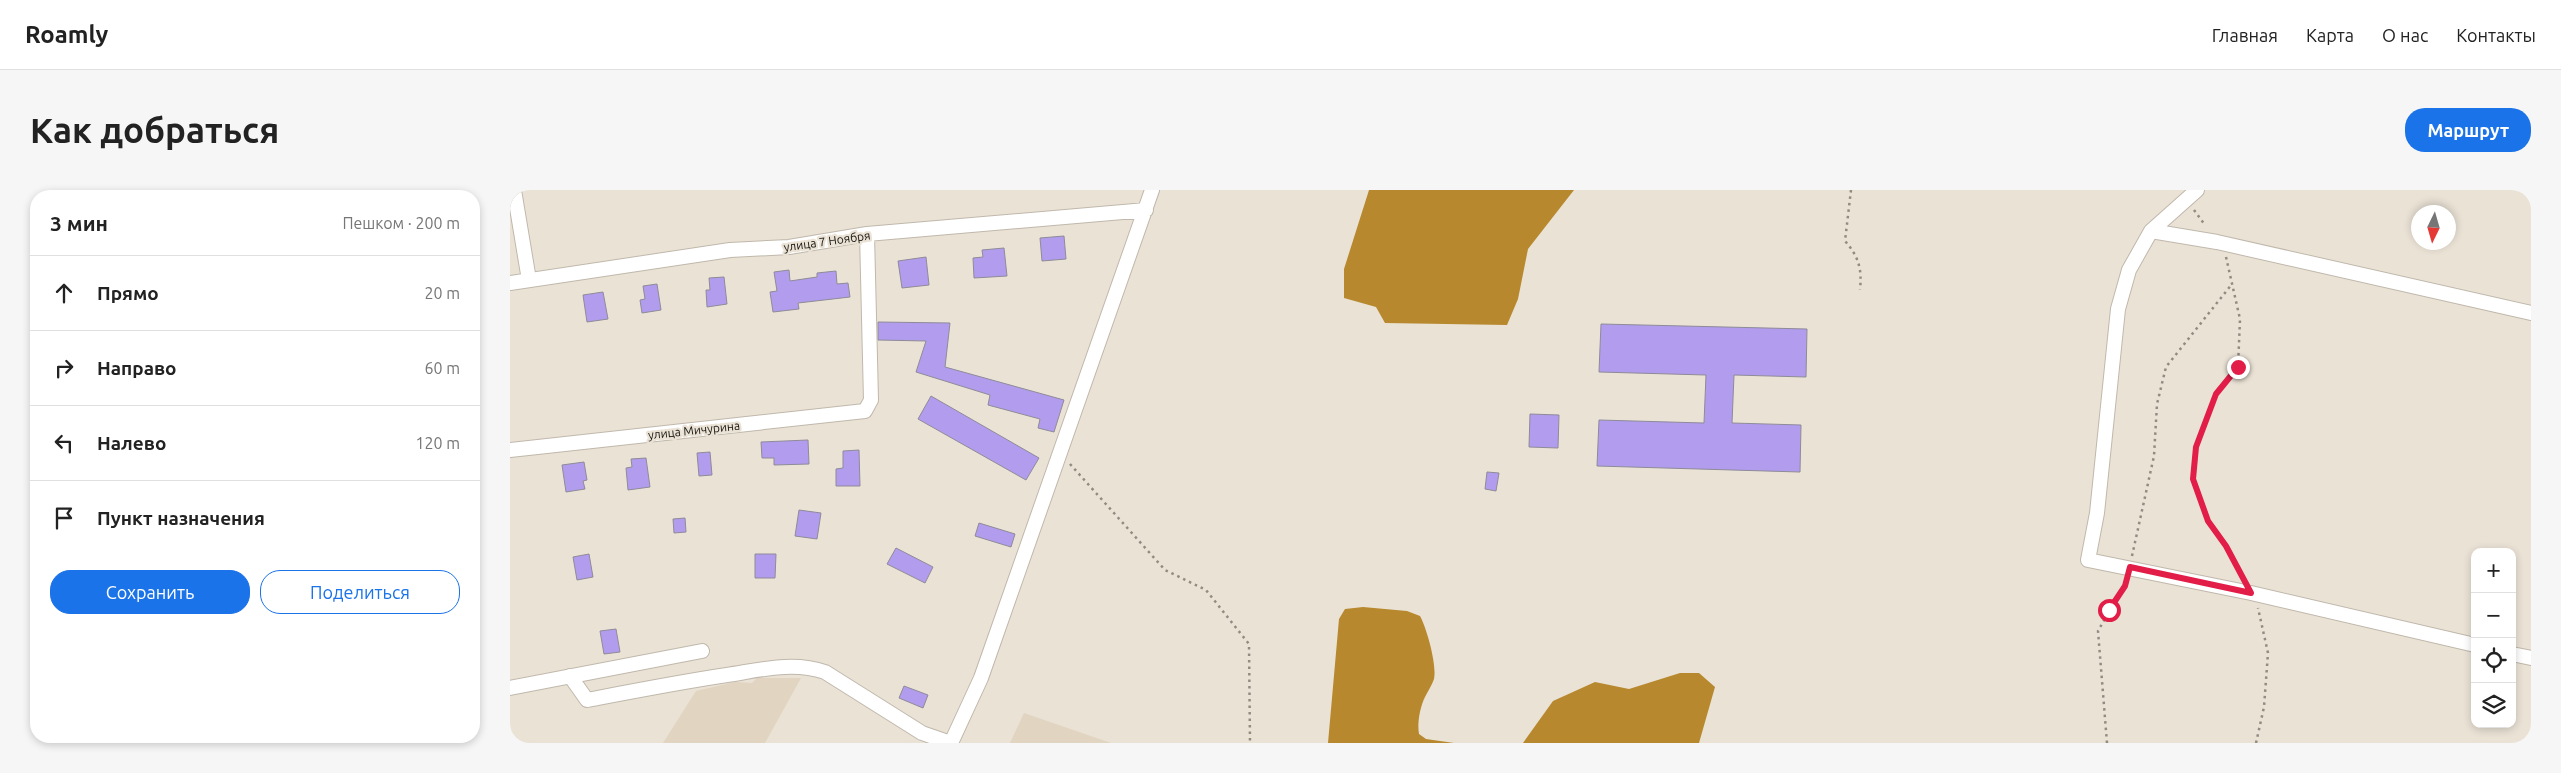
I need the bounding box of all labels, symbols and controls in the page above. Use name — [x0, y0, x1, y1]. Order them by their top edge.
text: Roamly — [25, 21, 108, 48]
text: Главная — [2212, 25, 2278, 45]
text: Карта — [2306, 25, 2354, 45]
text: О нас — [2382, 25, 2428, 45]
text: Контакты — [2456, 25, 2536, 45]
button: Маршрут — [2405, 108, 2531, 152]
text: Как добраться — [30, 110, 279, 150]
north arrow — [2411, 205, 2456, 250]
text: 3 мин — [50, 211, 108, 235]
text: Пешком · 200 m — [342, 214, 460, 232]
street label: улица 7 Ноября — [783, 228, 871, 254]
icon: ahead — [50, 279, 78, 307]
text: Прямо — [97, 282, 159, 304]
text: 20 m — [424, 284, 460, 302]
icon: right — [50, 354, 78, 382]
route end — [2227, 356, 2250, 379]
text: Направо — [97, 357, 177, 379]
text: 60 m — [424, 359, 460, 377]
street label: улица Мичурина — [647, 419, 741, 441]
icon: left — [50, 429, 78, 457]
text: Налево — [97, 432, 166, 454]
text: 120 m — [415, 434, 460, 452]
icon: arrive — [50, 504, 78, 532]
text: Пункт назначения — [97, 507, 265, 529]
map controls — [2471, 548, 2516, 728]
button: + — [2471, 548, 2516, 593]
button: Сохранить — [50, 570, 250, 614]
button: Поделиться — [260, 570, 460, 614]
button: − — [2471, 593, 2516, 638]
route start — [2098, 599, 2121, 622]
button: locate — [2471, 638, 2516, 683]
button: layers — [2471, 683, 2516, 728]

